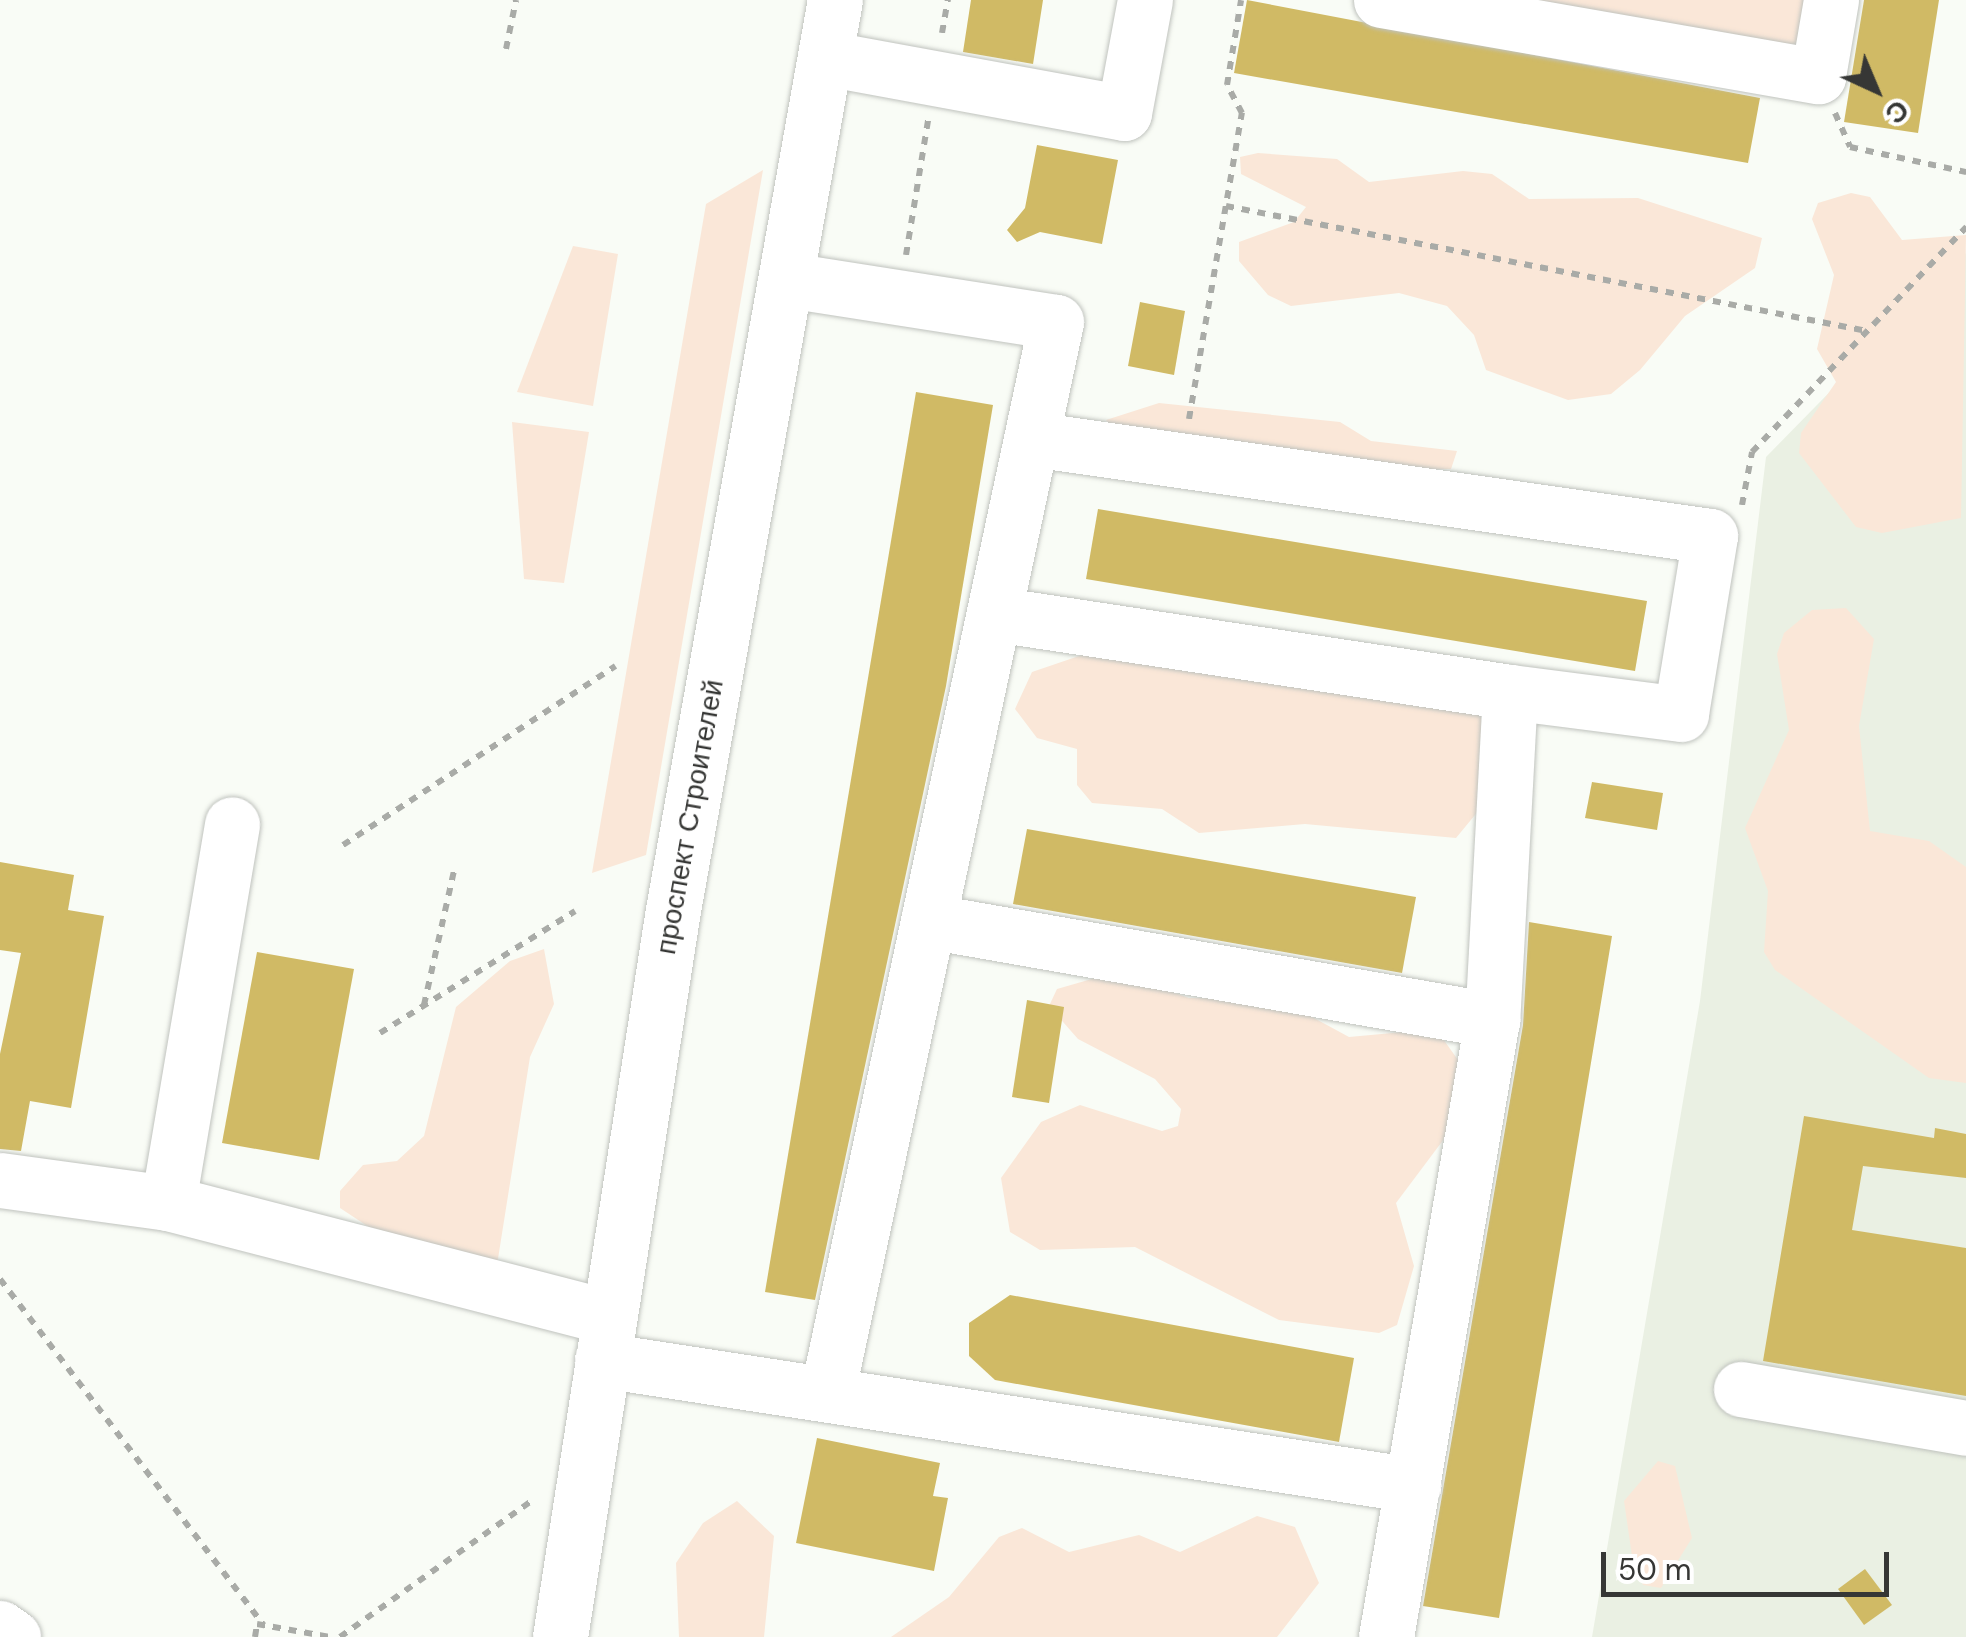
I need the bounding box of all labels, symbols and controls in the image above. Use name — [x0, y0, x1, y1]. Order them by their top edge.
north arrow — [1826, 40, 1926, 140]
text: С — [1877, 92, 1917, 132]
street label: проспект Строителей — [649, 677, 731, 957]
scale bar — [1606, 1532, 1894, 1594]
text: 50 m — [1618, 1550, 1692, 1589]

